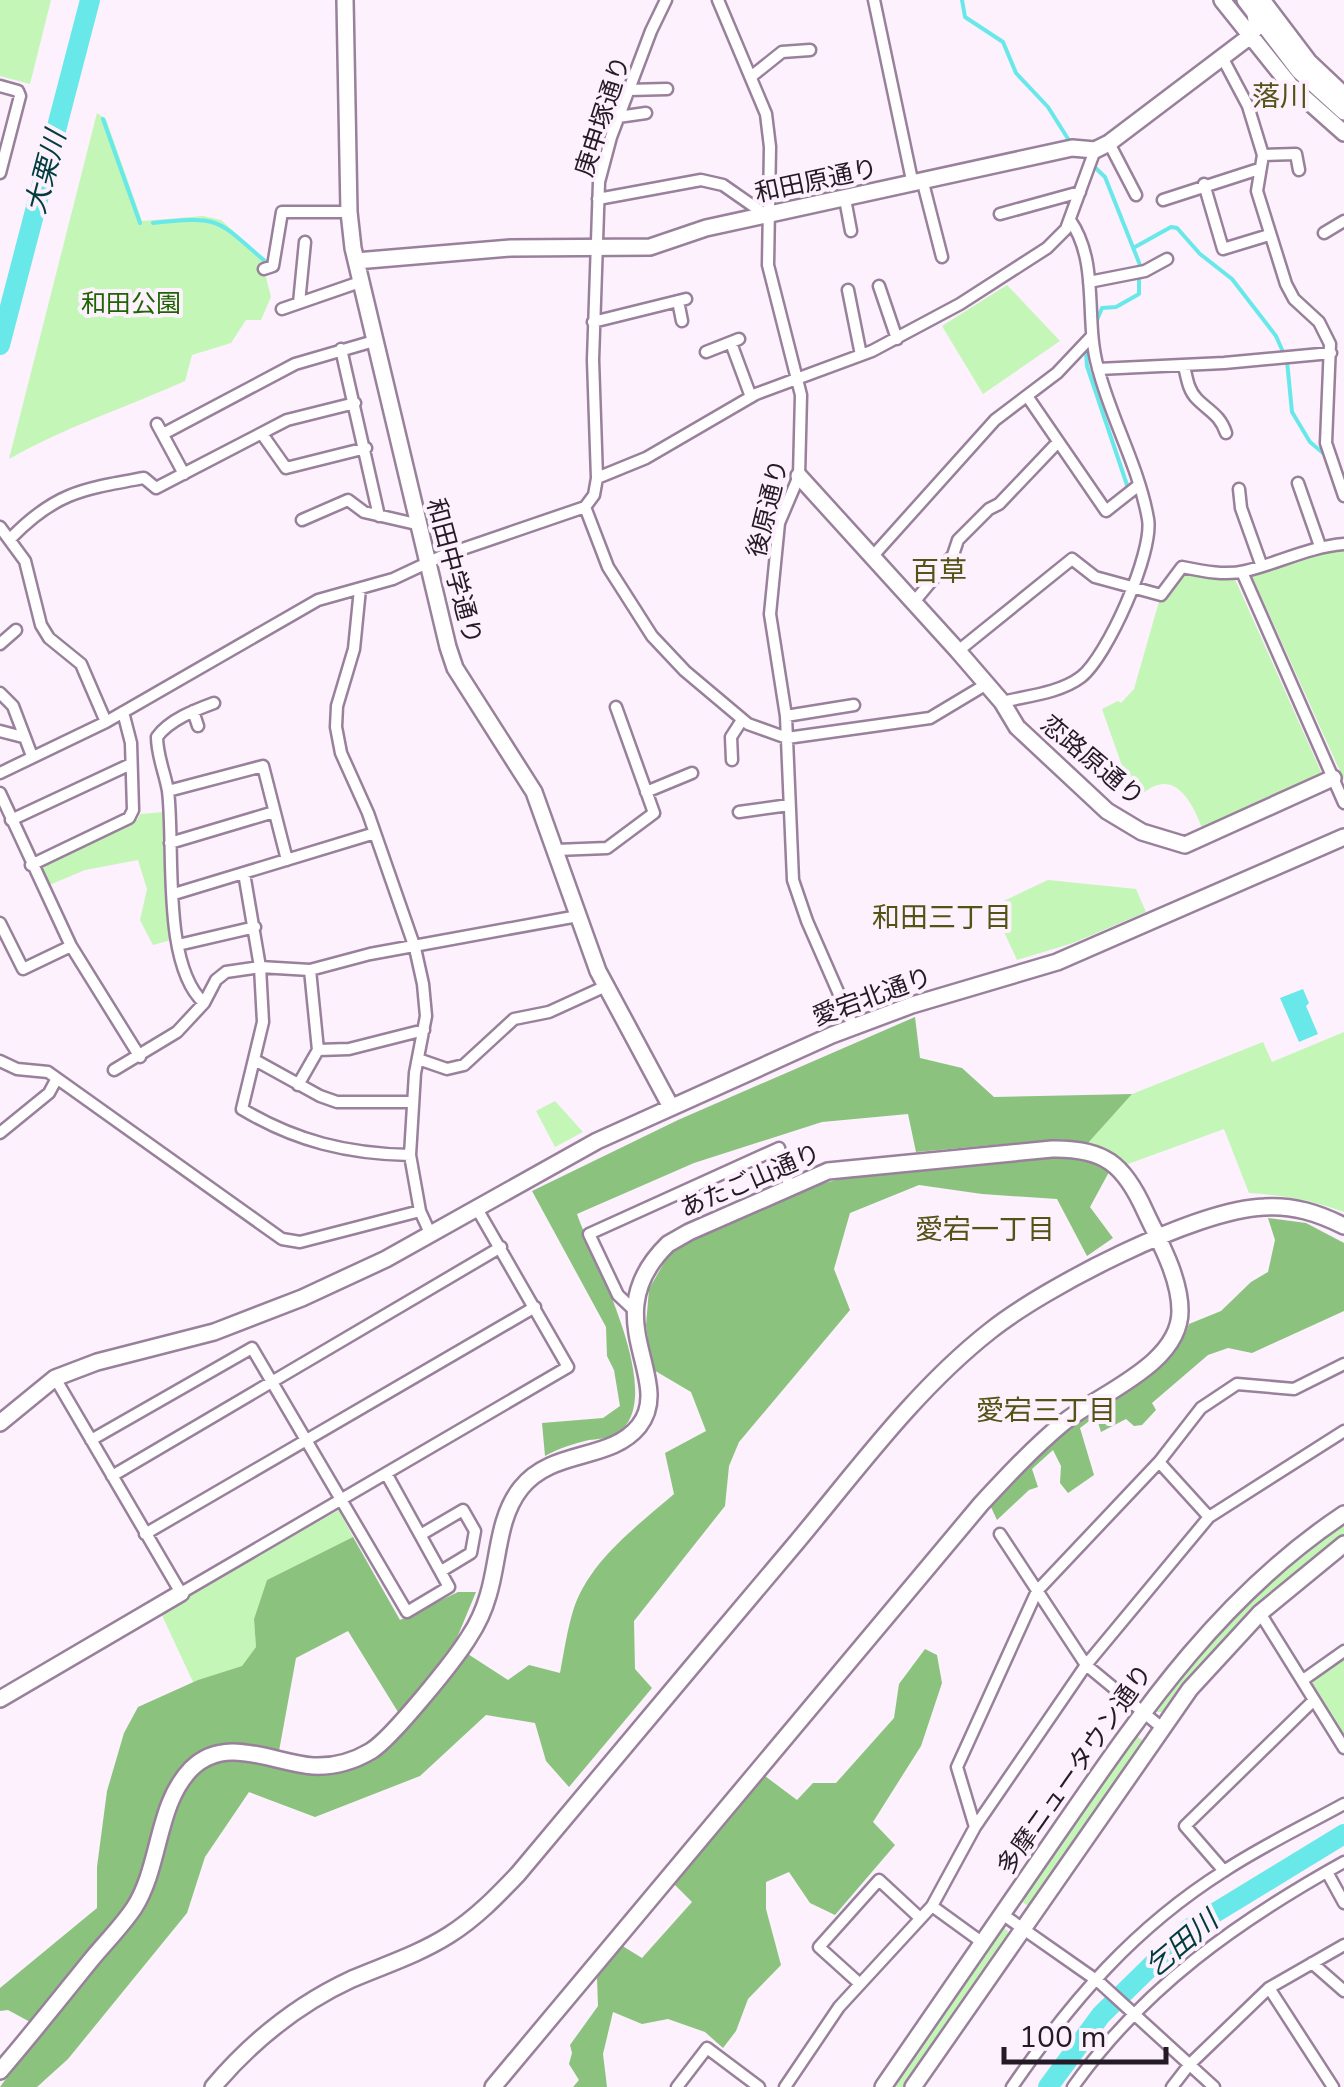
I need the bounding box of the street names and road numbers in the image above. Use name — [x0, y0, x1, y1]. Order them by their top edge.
street label: 庚申塚通り — [567, 52, 638, 181]
street label: 和田原通り — [752, 151, 881, 211]
street label: 後原通り — [739, 456, 797, 561]
street label: 和田中学通り — [418, 494, 490, 648]
street label: 恋路原通り — [1034, 708, 1151, 814]
street label: 愛宕北通り — [808, 960, 937, 1034]
street label: あたご山通り — [675, 1136, 826, 1226]
street label: 多摩ニュータウン通り — [989, 1657, 1160, 1882]

